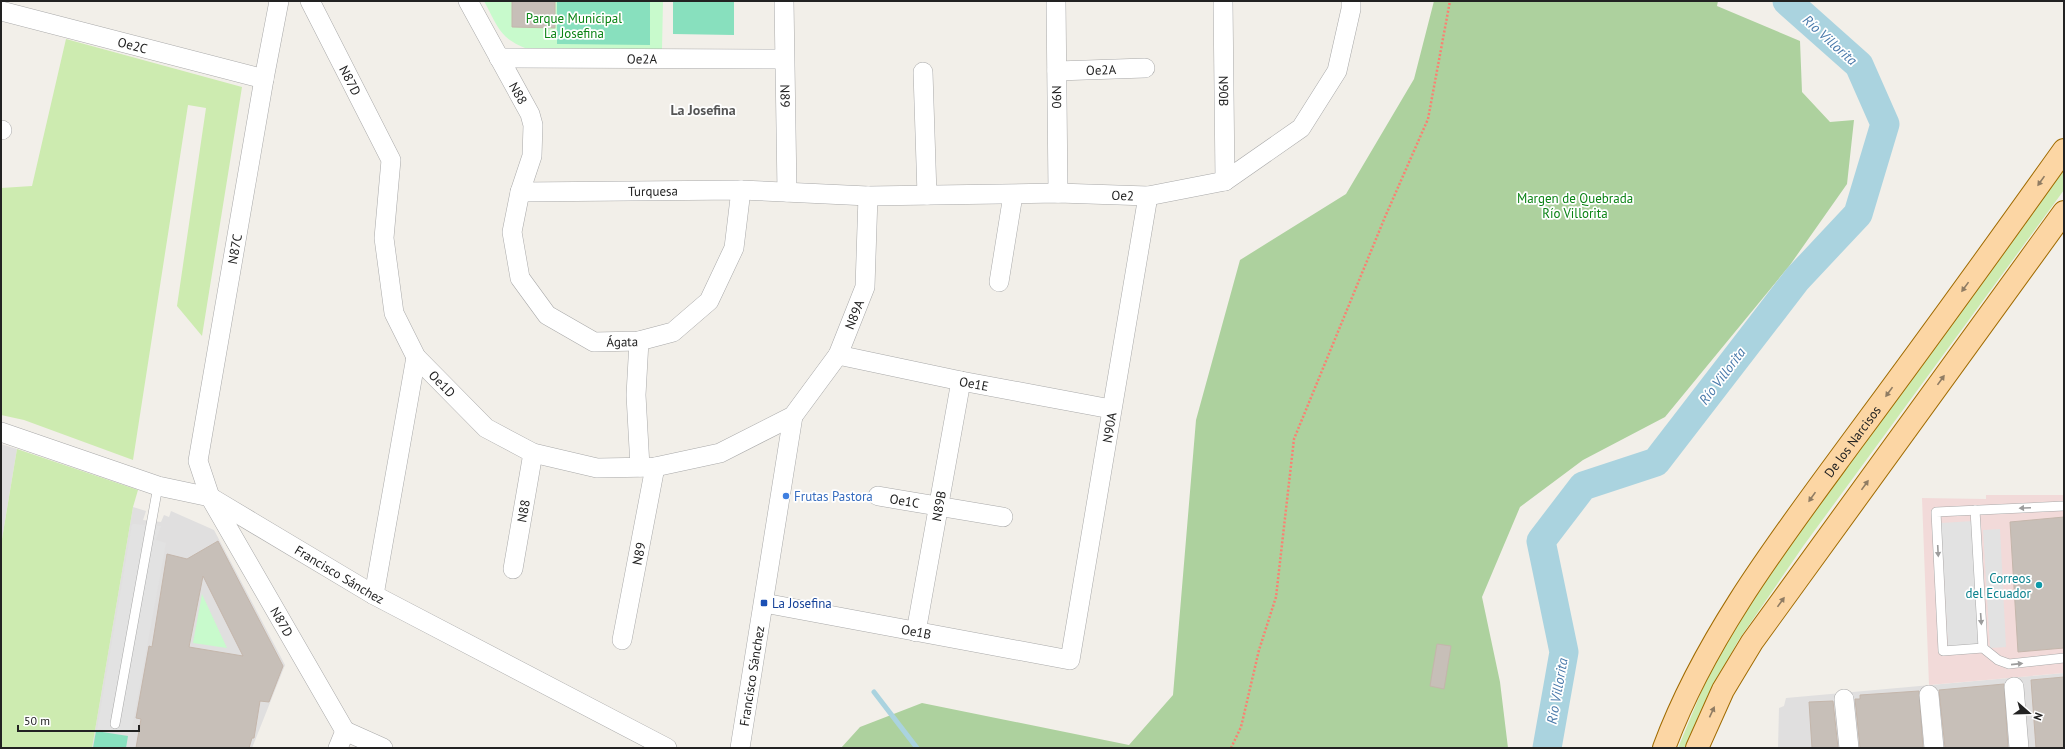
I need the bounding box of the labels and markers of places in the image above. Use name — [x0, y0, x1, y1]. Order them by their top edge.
place label: Frutas Pastora — [794, 488, 873, 505]
marker: Frutas Pastora — [781, 491, 791, 501]
place label: Correos del Ecuador — [1965, 570, 2032, 602]
marker: Correos del Ecuador — [2034, 580, 2044, 590]
place label: La Josefina — [772, 595, 832, 612]
marker: La Josefina — [759, 598, 769, 608]

